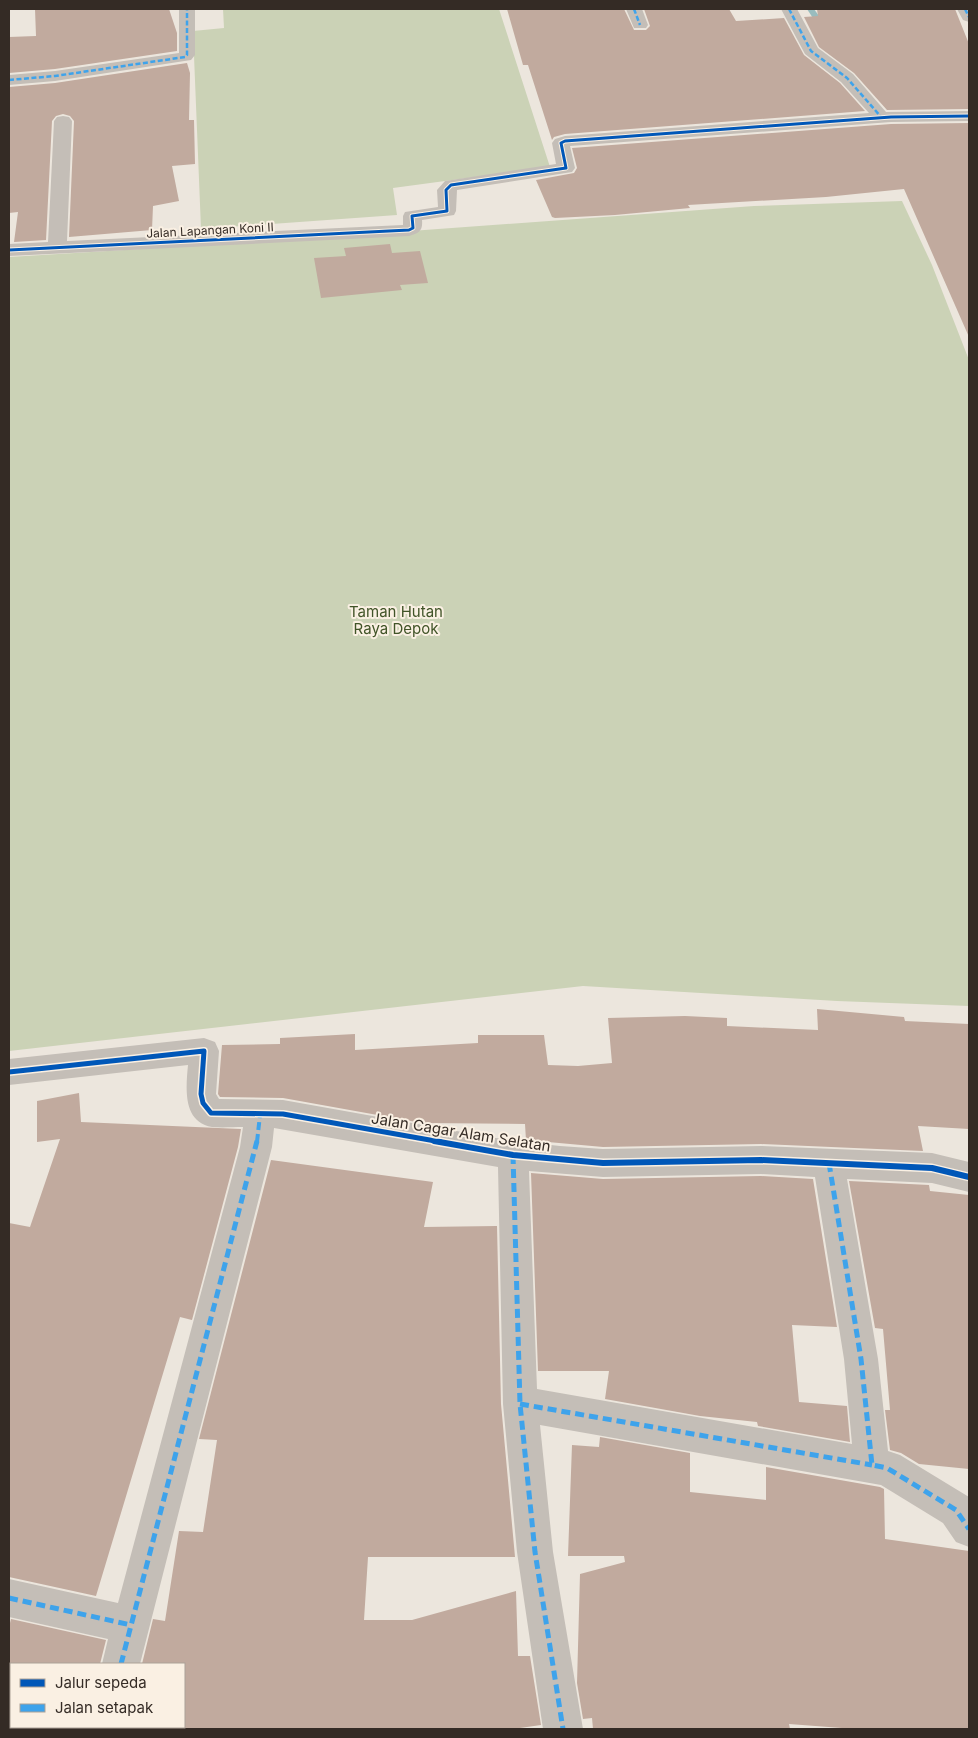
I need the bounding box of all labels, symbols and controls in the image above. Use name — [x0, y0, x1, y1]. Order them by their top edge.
street label: Jalan Lapangan Koni II — [146, 219, 274, 241]
park label: Taman Hutan Raya Depok — [349, 602, 443, 638]
street label: Jalan Cagar Alam Selatan — [370, 1108, 552, 1156]
legend — [10, 1663, 185, 1728]
text: Jalur sepeda — [55, 1673, 147, 1692]
text: Jalan setapak — [55, 1698, 154, 1717]

